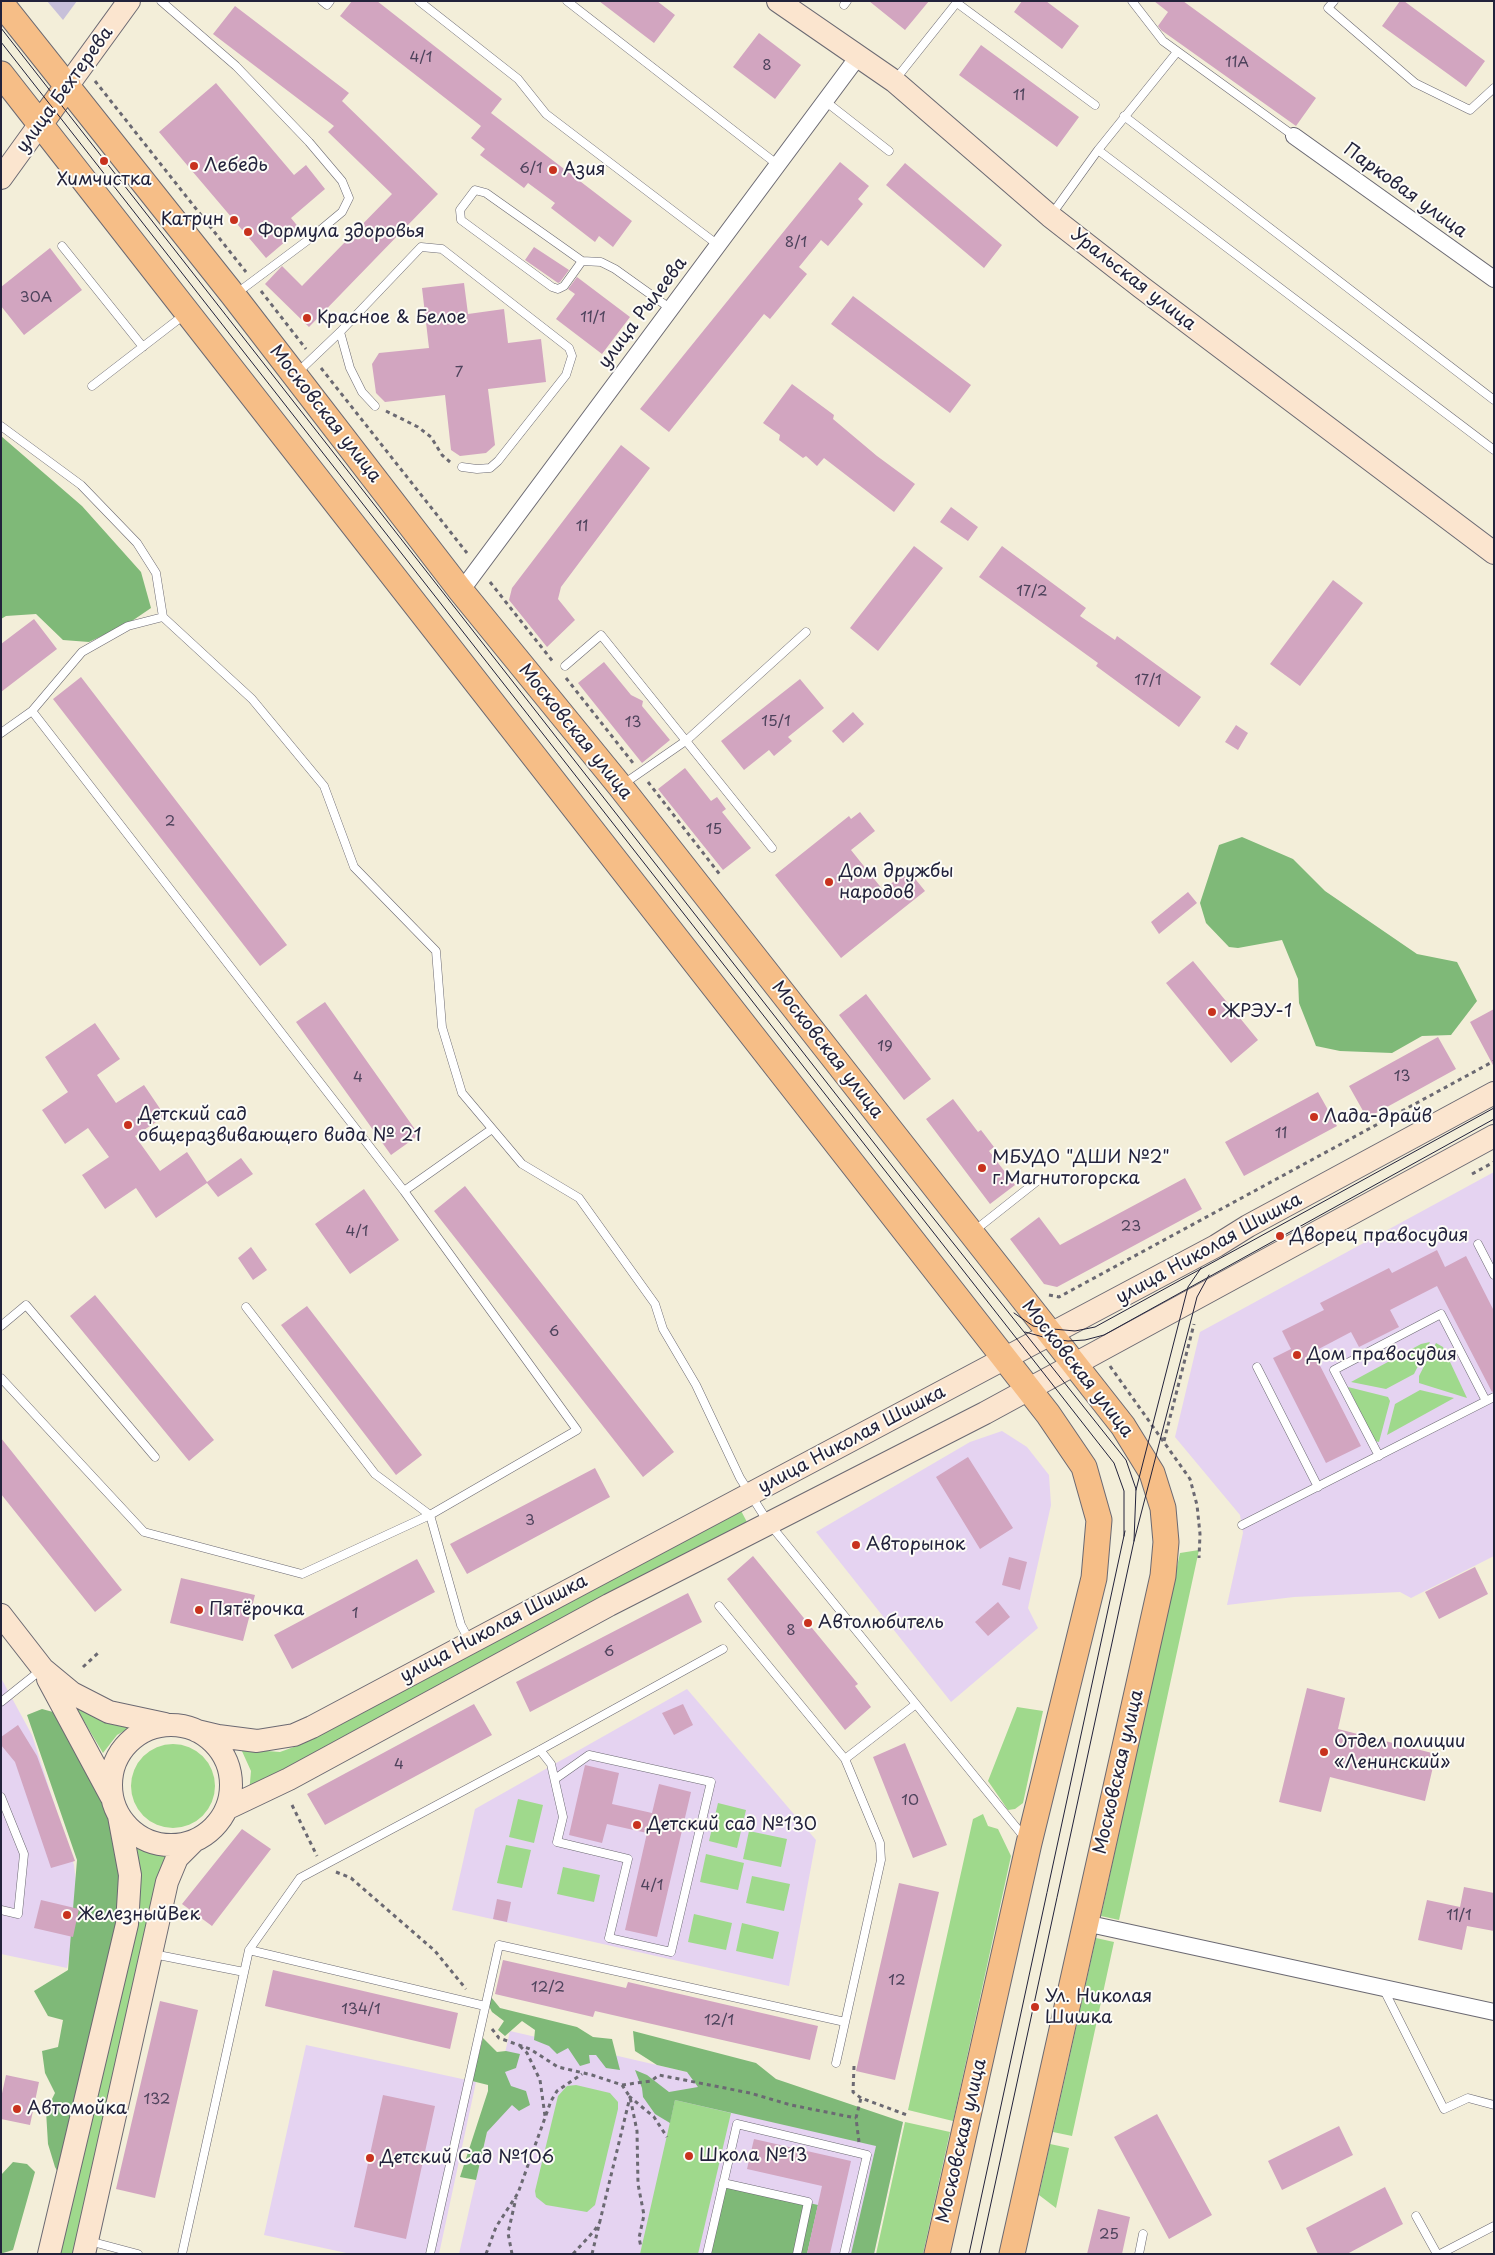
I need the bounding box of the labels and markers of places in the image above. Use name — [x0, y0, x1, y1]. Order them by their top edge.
marker: Химчистка — [98, 155, 110, 167]
place label: Лебедь — [204, 155, 268, 177]
place label: Азия — [563, 159, 606, 181]
marker: Лебедь — [188, 160, 200, 172]
marker: Азия — [547, 164, 559, 176]
place label: Химчистка — [57, 169, 151, 191]
place label: Катрин — [161, 209, 224, 231]
marker: Катрин — [228, 214, 240, 226]
place label: Формула здоровья — [258, 221, 425, 243]
marker: Формула здоровья — [242, 226, 254, 238]
place label: Красное & Белое — [317, 307, 467, 329]
marker: Красное & Белое — [301, 312, 313, 324]
place label: Дом дружбы народов — [839, 861, 954, 904]
marker: Дом дружбы народов — [823, 876, 835, 888]
place label: ЖРЭУ-1 — [1222, 1001, 1292, 1023]
marker: ЖРЭУ-1 — [1206, 1006, 1218, 1018]
place label: Детский сад общеразвивающего вида № 21 — [138, 1104, 422, 1146]
place label: Лада-драйв — [1324, 1106, 1432, 1128]
marker: Лада-драйв — [1308, 1111, 1320, 1123]
marker: Детский сад общеразвивающего вида № 21 — [122, 1119, 134, 1131]
place label: МБУДО "ДШИ №2" г.Магнитогорска — [992, 1147, 1170, 1190]
marker: МБУДО "ДШИ №2" г.Магнитогорска — [976, 1162, 988, 1174]
place label: Дворец правосудия — [1290, 1225, 1468, 1247]
marker: Дворец правосудия — [1274, 1230, 1286, 1242]
place label: Дом правосудия — [1307, 1344, 1457, 1366]
marker: Дом правосудия — [1291, 1349, 1303, 1361]
place label: Авторынок — [866, 1534, 966, 1556]
marker: Авторынок — [850, 1539, 862, 1551]
place label: Пятёрочка — [209, 1599, 304, 1621]
marker: Пятёрочка — [193, 1604, 205, 1616]
place label: Автолюбитель — [818, 1612, 944, 1634]
marker: Автолюбитель — [802, 1617, 814, 1629]
place label: Отдел полиции «Ленинский» — [1334, 1731, 1466, 1774]
marker: Отдел полиции «Ленинский» — [1318, 1746, 1330, 1758]
place label: Детский сад №130 — [647, 1814, 817, 1836]
marker: Детский сад №130 — [631, 1819, 643, 1831]
place label: ЖелезныйВек — [77, 1904, 200, 1926]
marker: ЖелезныйВек — [61, 1909, 73, 1921]
place label: Ул. Николая Шишка — [1045, 1986, 1152, 2028]
marker: Ул. Николая Шишка — [1029, 2001, 1041, 2013]
place label: Автомойка — [27, 2098, 127, 2120]
marker: Автомойка — [11, 2103, 23, 2115]
place label: Школа №13 — [699, 2145, 807, 2167]
place label: Детский Сад №106 — [380, 2147, 554, 2169]
marker: Школа №13 — [683, 2150, 695, 2162]
marker: Детский Сад №106 — [364, 2152, 376, 2164]

